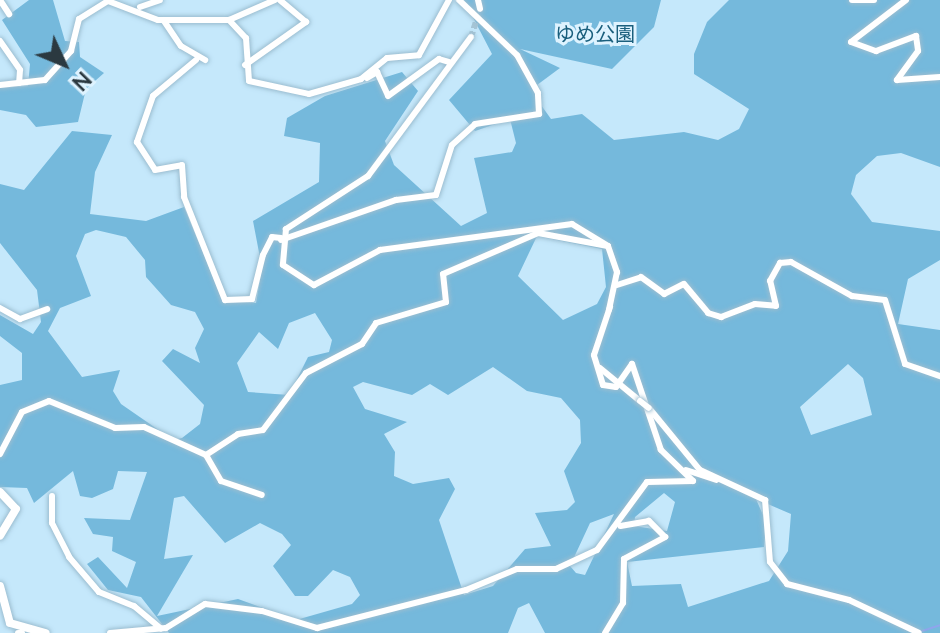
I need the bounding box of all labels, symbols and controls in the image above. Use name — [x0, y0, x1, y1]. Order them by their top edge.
park label: ゆめ公園 — [555, 22, 635, 46]
north arrow — [24, 24, 104, 104]
text: N — [65, 64, 98, 97]

